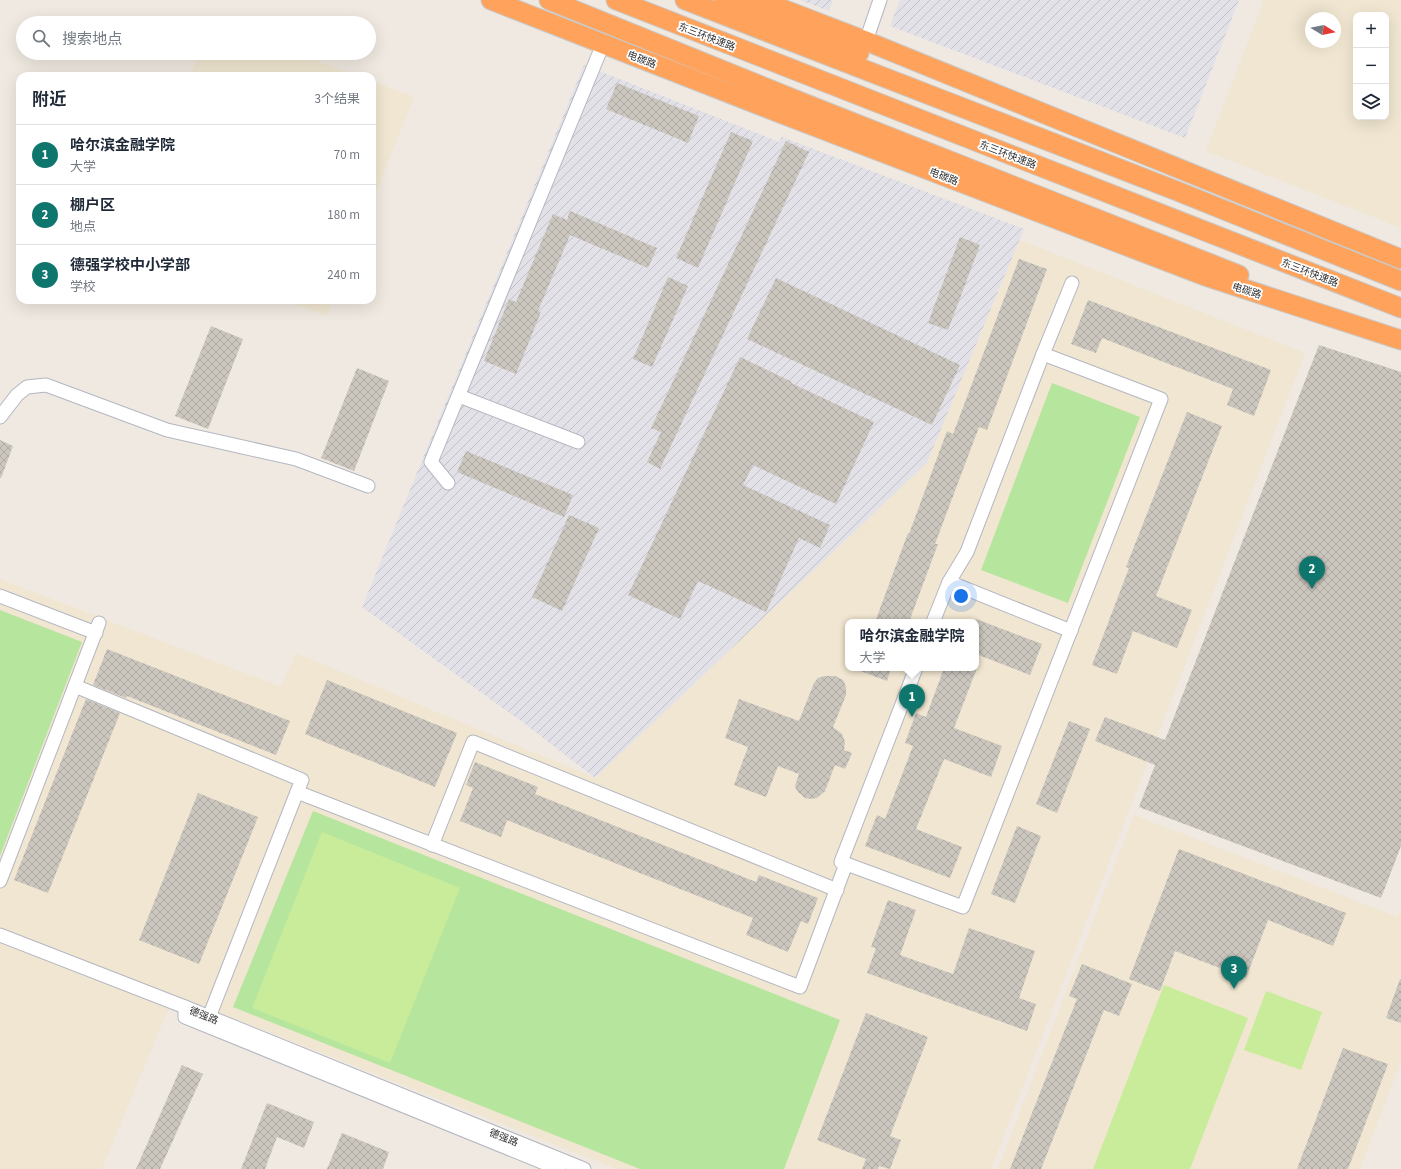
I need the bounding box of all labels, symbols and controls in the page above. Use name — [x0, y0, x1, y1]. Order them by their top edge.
north arrow — [1305, 12, 1341, 48]
map controls — [1353, 12, 1389, 120]
button: + — [1353, 12, 1389, 48]
search box — [16, 16, 376, 60]
street label: 东三环快速路 — [676, 20, 737, 54]
icon: search — [30, 27, 52, 49]
text: 搜索地点 — [62, 29, 122, 50]
street label: 电碳路 — [625, 48, 658, 72]
button: − — [1353, 48, 1389, 84]
button: layers — [1353, 84, 1389, 120]
text: 附近 — [32, 88, 66, 112]
text: 3个结果 — [315, 90, 360, 108]
text: 哈尔滨金融学院 — [70, 135, 175, 156]
street label: 东三环快速路 — [977, 138, 1038, 172]
text: 1 — [42, 146, 48, 164]
text: 70 m — [334, 146, 360, 164]
text: 大学 — [70, 158, 96, 176]
street label: 电碳路 — [927, 165, 960, 189]
text: 棚户区 — [70, 195, 115, 216]
text: 2 — [42, 206, 48, 224]
text: 180 m — [327, 206, 360, 224]
text: 地点 — [70, 218, 96, 236]
text: 德强学校中小学部 — [70, 255, 190, 276]
street label: 东三环快速路 — [1279, 256, 1340, 290]
text: 3 — [42, 266, 48, 284]
text: 240 m — [327, 266, 360, 284]
text: 学校 — [70, 278, 96, 296]
street label: 电碳路 — [1230, 280, 1263, 302]
pin: 2 — [1299, 556, 1325, 589]
your location — [951, 586, 971, 606]
popup — [845, 619, 979, 671]
text: 哈尔滨金融学院 — [859, 626, 965, 647]
text: 大学 — [859, 649, 886, 667]
pin: 1 — [899, 684, 925, 717]
pin: 3 — [1221, 956, 1247, 989]
street label: 德强路 — [187, 1004, 220, 1028]
street label: 德强路 — [487, 1126, 520, 1150]

